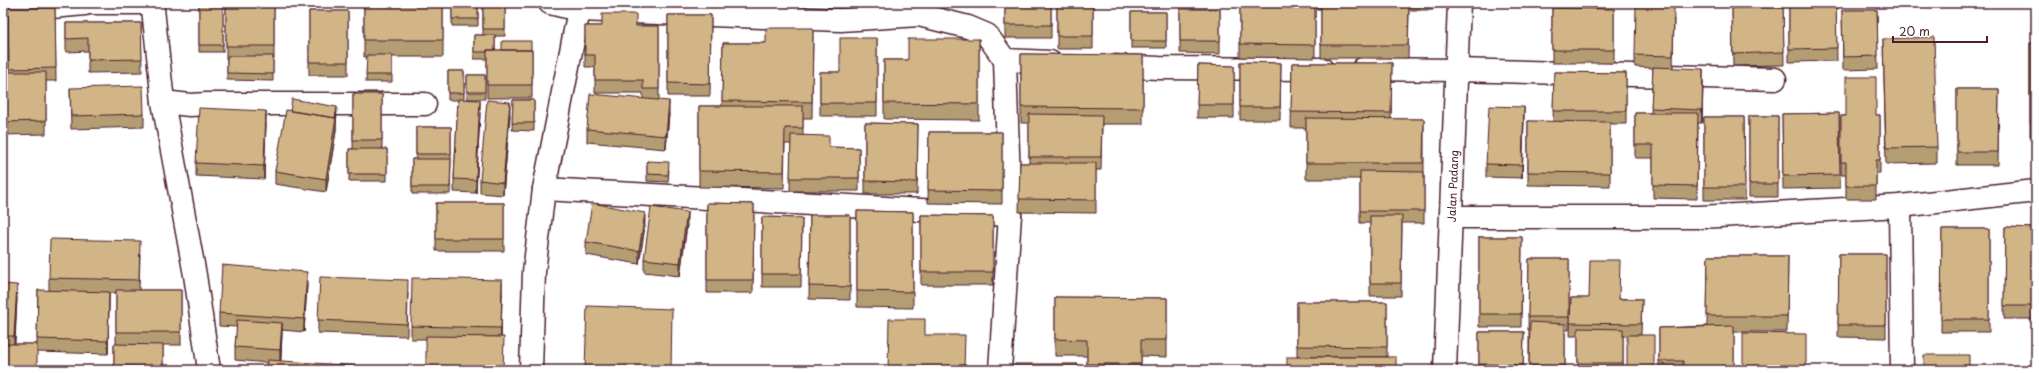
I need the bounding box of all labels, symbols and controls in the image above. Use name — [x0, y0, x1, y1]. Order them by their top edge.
scale bar — [1893, 18, 1987, 44]
text: 20 m — [1899, 22, 1930, 40]
street label: Jalan Padang — [1442, 150, 1462, 223]

